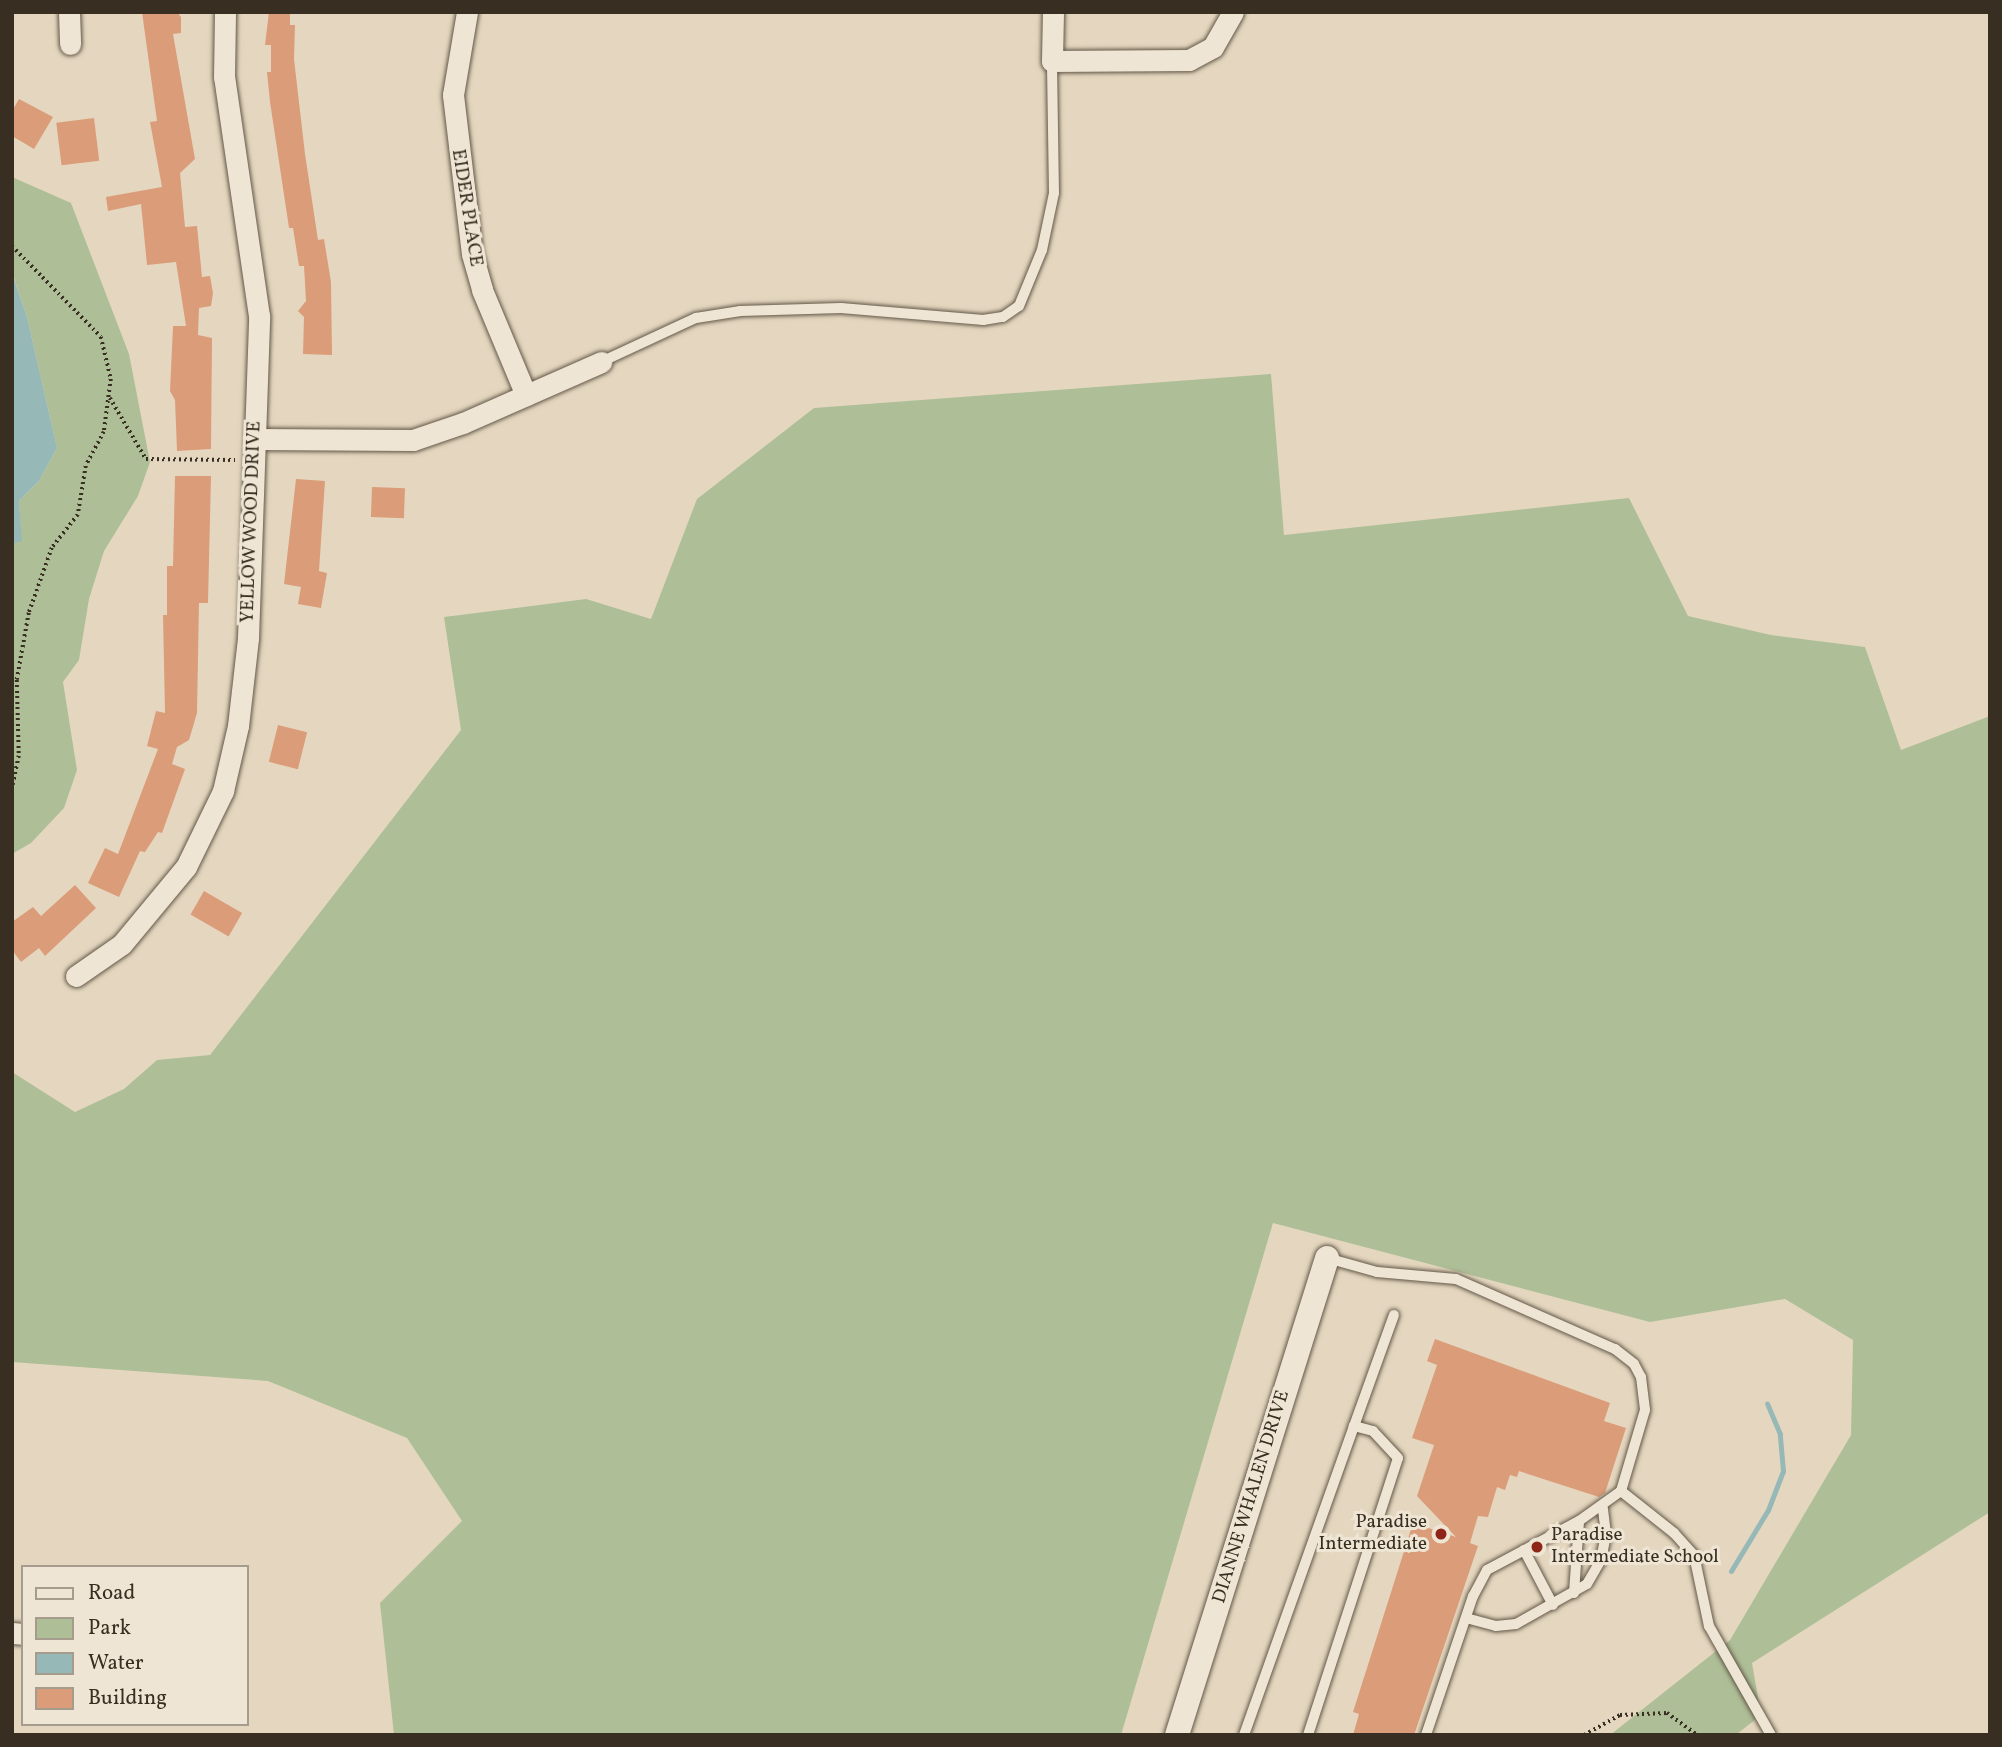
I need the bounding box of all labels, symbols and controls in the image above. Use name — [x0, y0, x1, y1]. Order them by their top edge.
street label: EIDER PLACE — [445, 148, 487, 268]
street label: YELLOW WOOD DRIVE — [237, 420, 267, 624]
street label: DIANNE WHALEN DRIVE — [1209, 1387, 1295, 1607]
place label: Paradise Intermediate — [1319, 1512, 1427, 1556]
place label: Paradise Intermediate School — [1551, 1525, 1719, 1569]
marker: Paradise Intermediate — [1433, 1526, 1449, 1542]
marker: Paradise Intermediate School — [1529, 1539, 1545, 1555]
legend — [21, 1565, 248, 1726]
text: Road — [88, 1579, 135, 1608]
text: Park — [88, 1614, 131, 1643]
text: Water — [88, 1649, 144, 1678]
text: Building — [88, 1684, 167, 1713]

